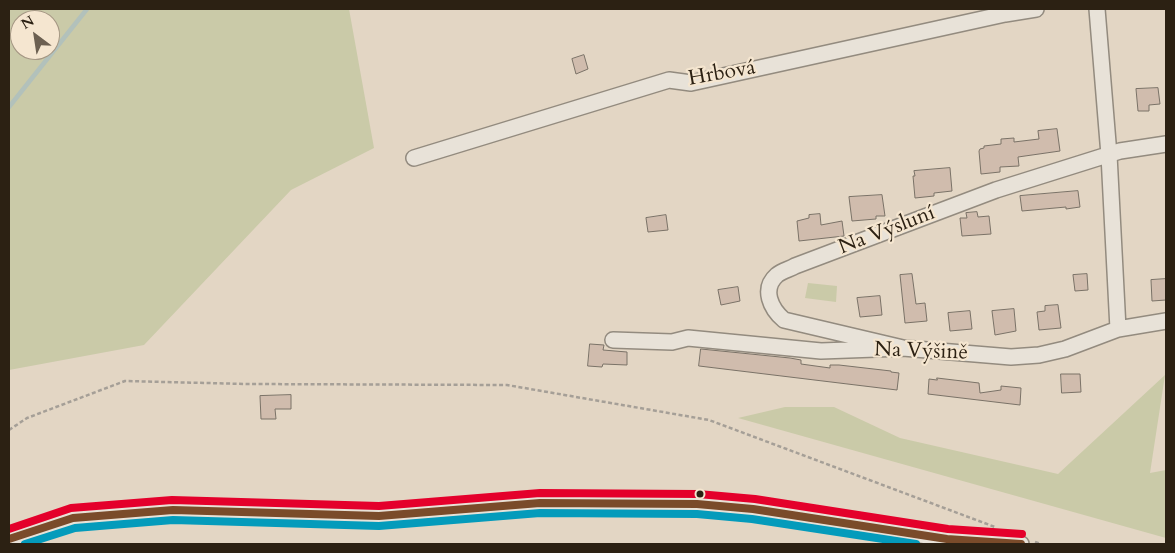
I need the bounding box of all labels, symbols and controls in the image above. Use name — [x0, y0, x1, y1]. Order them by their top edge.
north arrow — [10, 10, 60, 60]
text: N — [17, 11, 38, 34]
street label: Hrbová — [687, 56, 757, 92]
street label: Na Výsluní — [835, 201, 939, 261]
street label: Na Výšině — [874, 338, 968, 366]
unlabelled marker — [695, 489, 705, 499]

